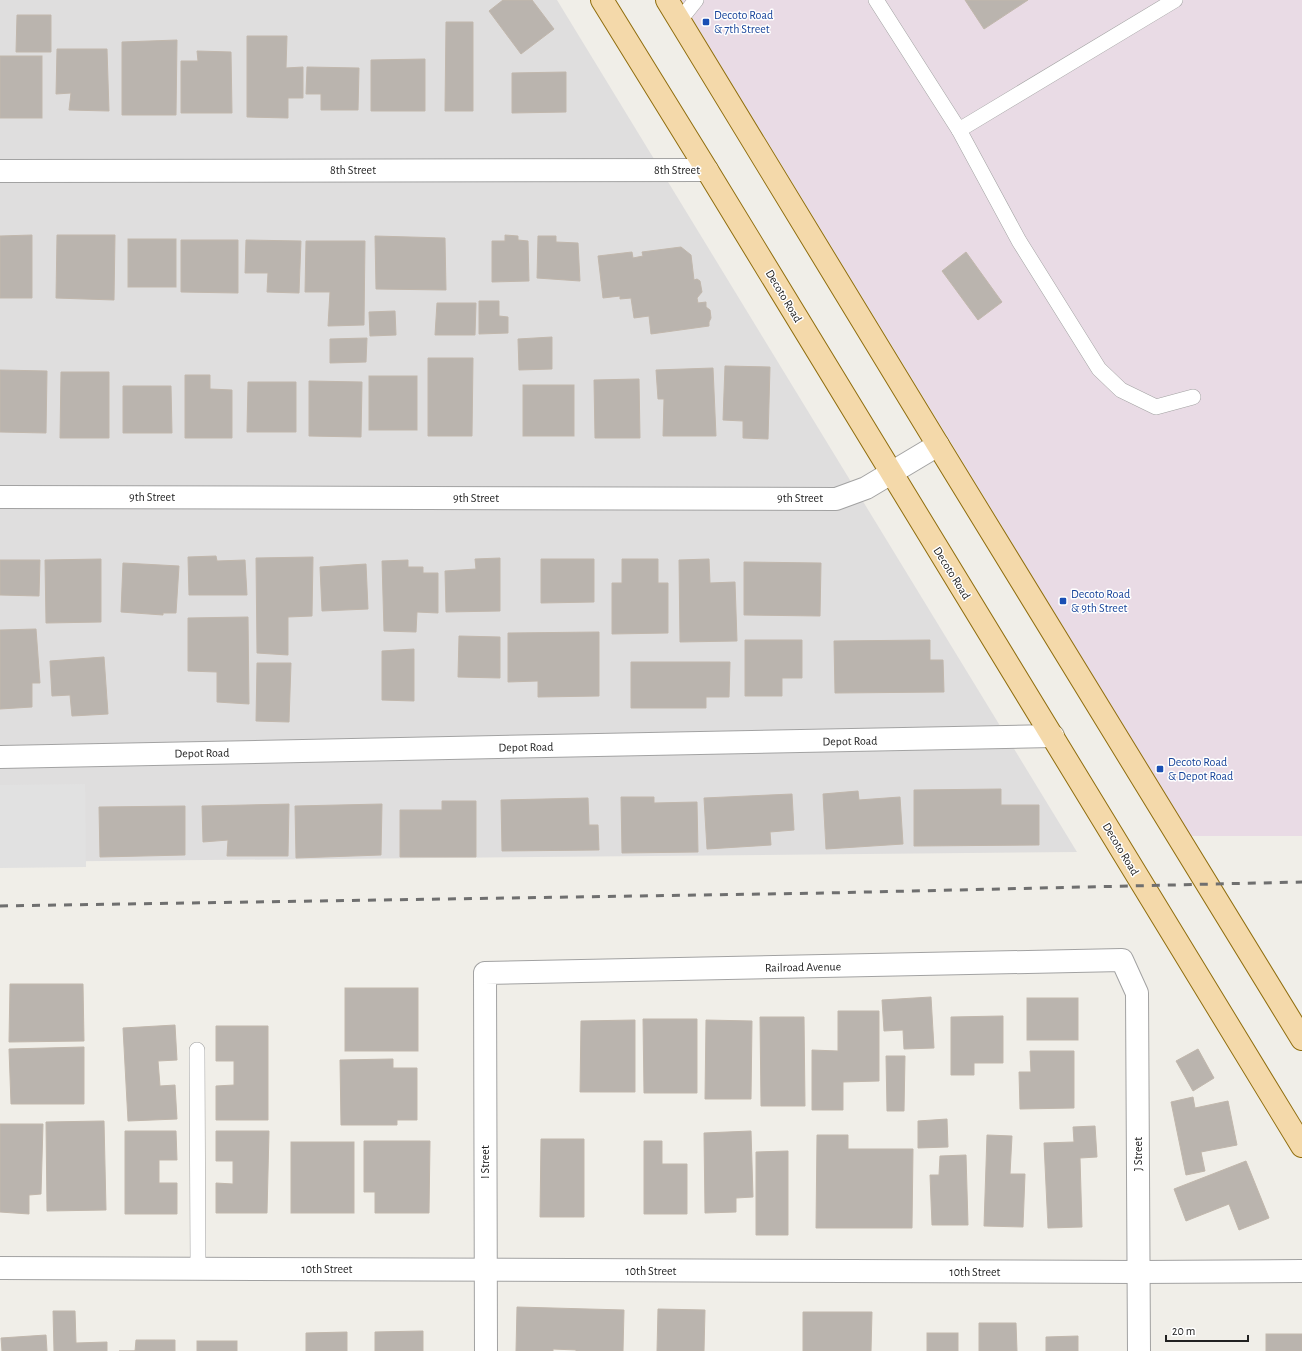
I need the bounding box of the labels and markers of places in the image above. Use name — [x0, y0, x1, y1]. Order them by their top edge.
place label: Decoto Road & 7th Street — [714, 9, 773, 35]
marker: Decoto Road & 7th Street — [701, 17, 711, 27]
place label: Decoto Road & 9th Street — [1071, 588, 1130, 614]
marker: Decoto Road & 9th Street — [1058, 596, 1068, 606]
place label: Decoto Road & Depot Road — [1168, 756, 1233, 782]
marker: Decoto Road & Depot Road — [1155, 764, 1165, 774]

